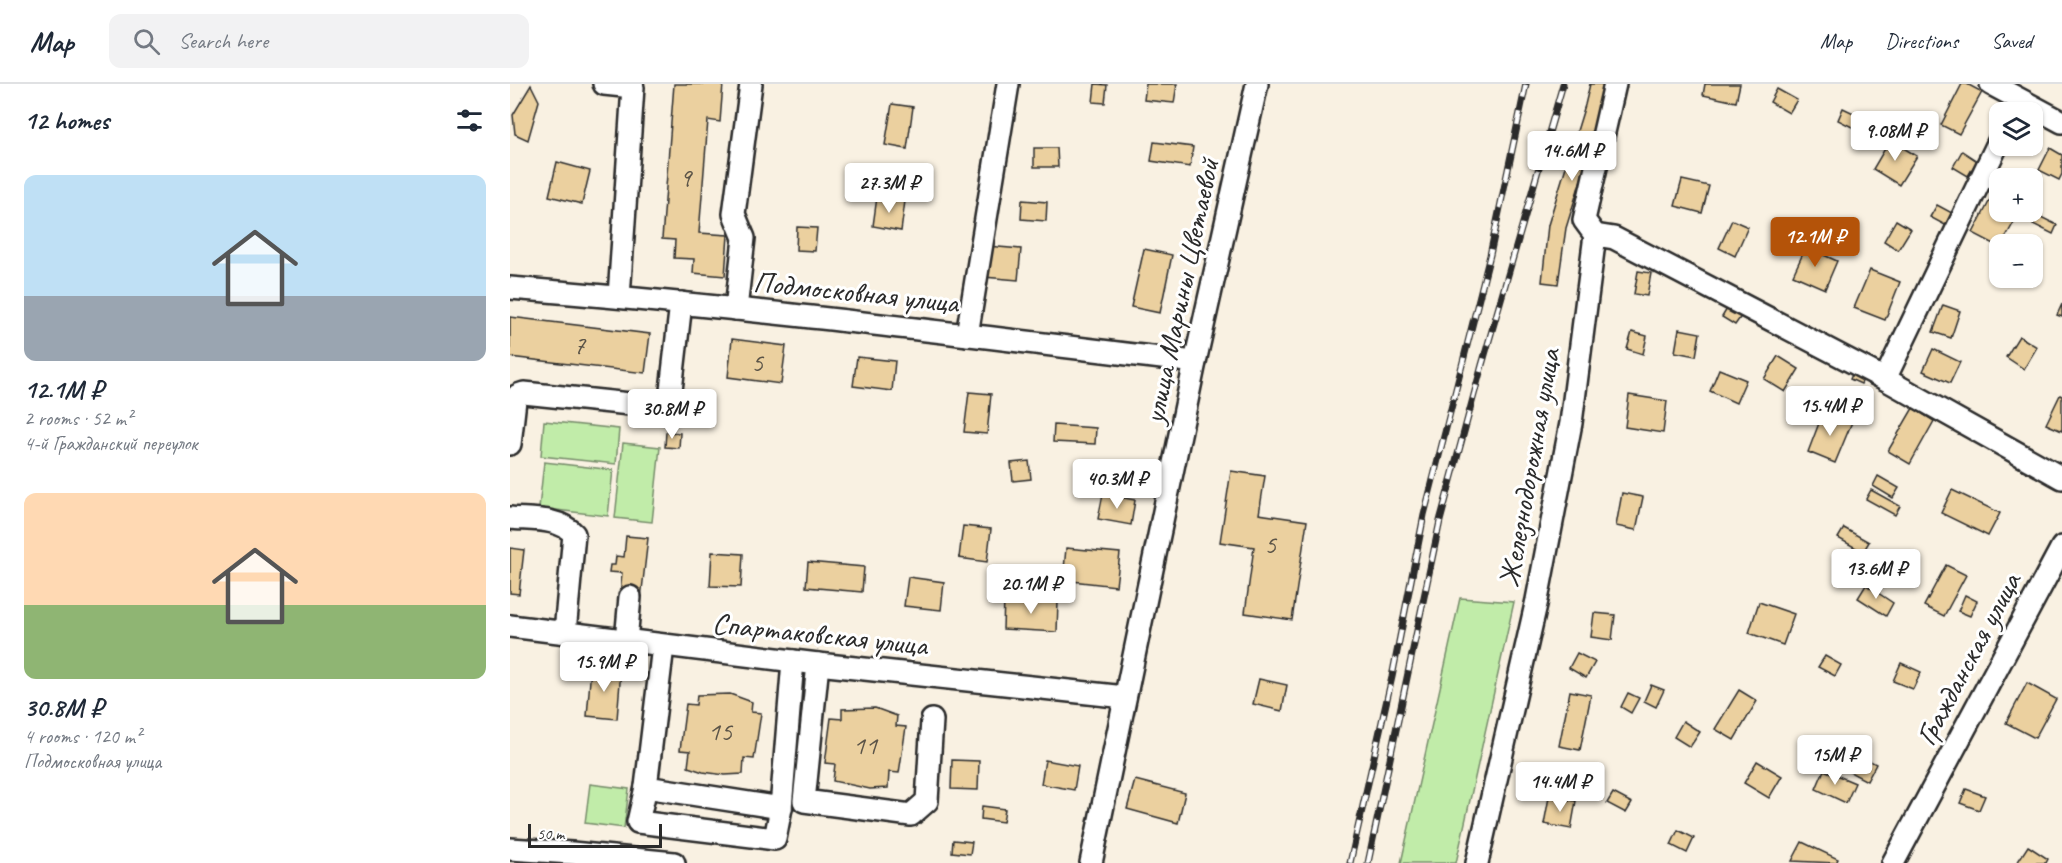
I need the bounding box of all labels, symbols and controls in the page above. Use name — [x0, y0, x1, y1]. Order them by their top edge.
search box — [109, 14, 529, 68]
text: Map — [30, 24, 73, 59]
icon: search — [130, 25, 163, 58]
text: Search here — [178, 27, 268, 55]
text: Map — [1820, 28, 1852, 54]
text: Directions — [1885, 28, 1958, 54]
text: Saved — [1991, 28, 2032, 54]
map controls — [1989, 102, 2043, 288]
button: layers — [1989, 102, 2043, 156]
text: 12 homes — [24, 104, 109, 137]
icon: filters — [453, 104, 486, 137]
pin: 9.08M ₽ — [1840, 111, 1950, 162]
text: 9.08M ₽ — [1865, 118, 1925, 143]
pin: 14.6M ₽ — [1517, 131, 1627, 182]
text: 14.6M ₽ — [1541, 138, 1603, 163]
street label: улица Марины Цветаевой — [1134, 154, 1228, 429]
house number: 9 — [679, 160, 693, 194]
pin: 27.3M ₽ — [834, 163, 944, 214]
button: + — [1989, 168, 2043, 222]
text: 27.3M ₽ — [859, 170, 919, 195]
icon: home — [201, 214, 309, 322]
pin: 12.1M ₽ — [1760, 217, 1870, 268]
text: 12.1M ₽ — [1785, 224, 1845, 249]
button: − — [1989, 234, 2043, 288]
street label: Подмосковная улица — [752, 262, 962, 322]
house number: 7 — [573, 328, 587, 362]
street label: Железнодорожная улица — [1489, 344, 1569, 590]
house number: 5 — [751, 345, 765, 379]
text: 12.1M ₽ — [24, 373, 103, 406]
pin: 15.4M ₽ — [1775, 386, 1885, 437]
pin: 30.8M ₽ — [617, 389, 727, 440]
text: 15.4M ₽ — [1800, 393, 1860, 418]
text: 30.8M ₽ — [642, 396, 702, 421]
text: 2 rooms · 52 m² — [24, 406, 132, 431]
text: 4-й Гражданский переулок — [24, 431, 197, 456]
pin: 40.3M ₽ — [1062, 459, 1172, 510]
text: 40.3M ₽ — [1087, 466, 1147, 491]
house number: 5 — [1264, 527, 1278, 561]
icon: home — [201, 532, 309, 640]
pin: 13.6M ₽ — [1821, 549, 1931, 600]
text: 13.6M ₽ — [1845, 556, 1907, 581]
pin: 20.1M ₽ — [976, 564, 1086, 615]
street label: Гражданская улица — [1907, 565, 2030, 752]
text: 20.1M ₽ — [1001, 571, 1061, 596]
street label: Спартаковская улица — [711, 604, 931, 664]
pin: 15.9M ₽ — [549, 642, 659, 693]
text: 15.9M ₽ — [574, 649, 634, 674]
text: 30.8M ₽ — [24, 691, 103, 724]
house number: 15 — [708, 714, 734, 748]
text: 4 rooms · 120 m² — [24, 724, 141, 749]
house number: 11 — [853, 728, 879, 762]
pin: 15M ₽ — [1793, 735, 1877, 786]
text: 15M ₽ — [1811, 742, 1859, 767]
text: Подмосковная улица — [24, 749, 161, 774]
pin: 14.4M ₽ — [1505, 762, 1615, 813]
text: 14.4M ₽ — [1530, 769, 1590, 794]
scale bar — [528, 821, 662, 848]
text: 50 m — [537, 824, 564, 844]

